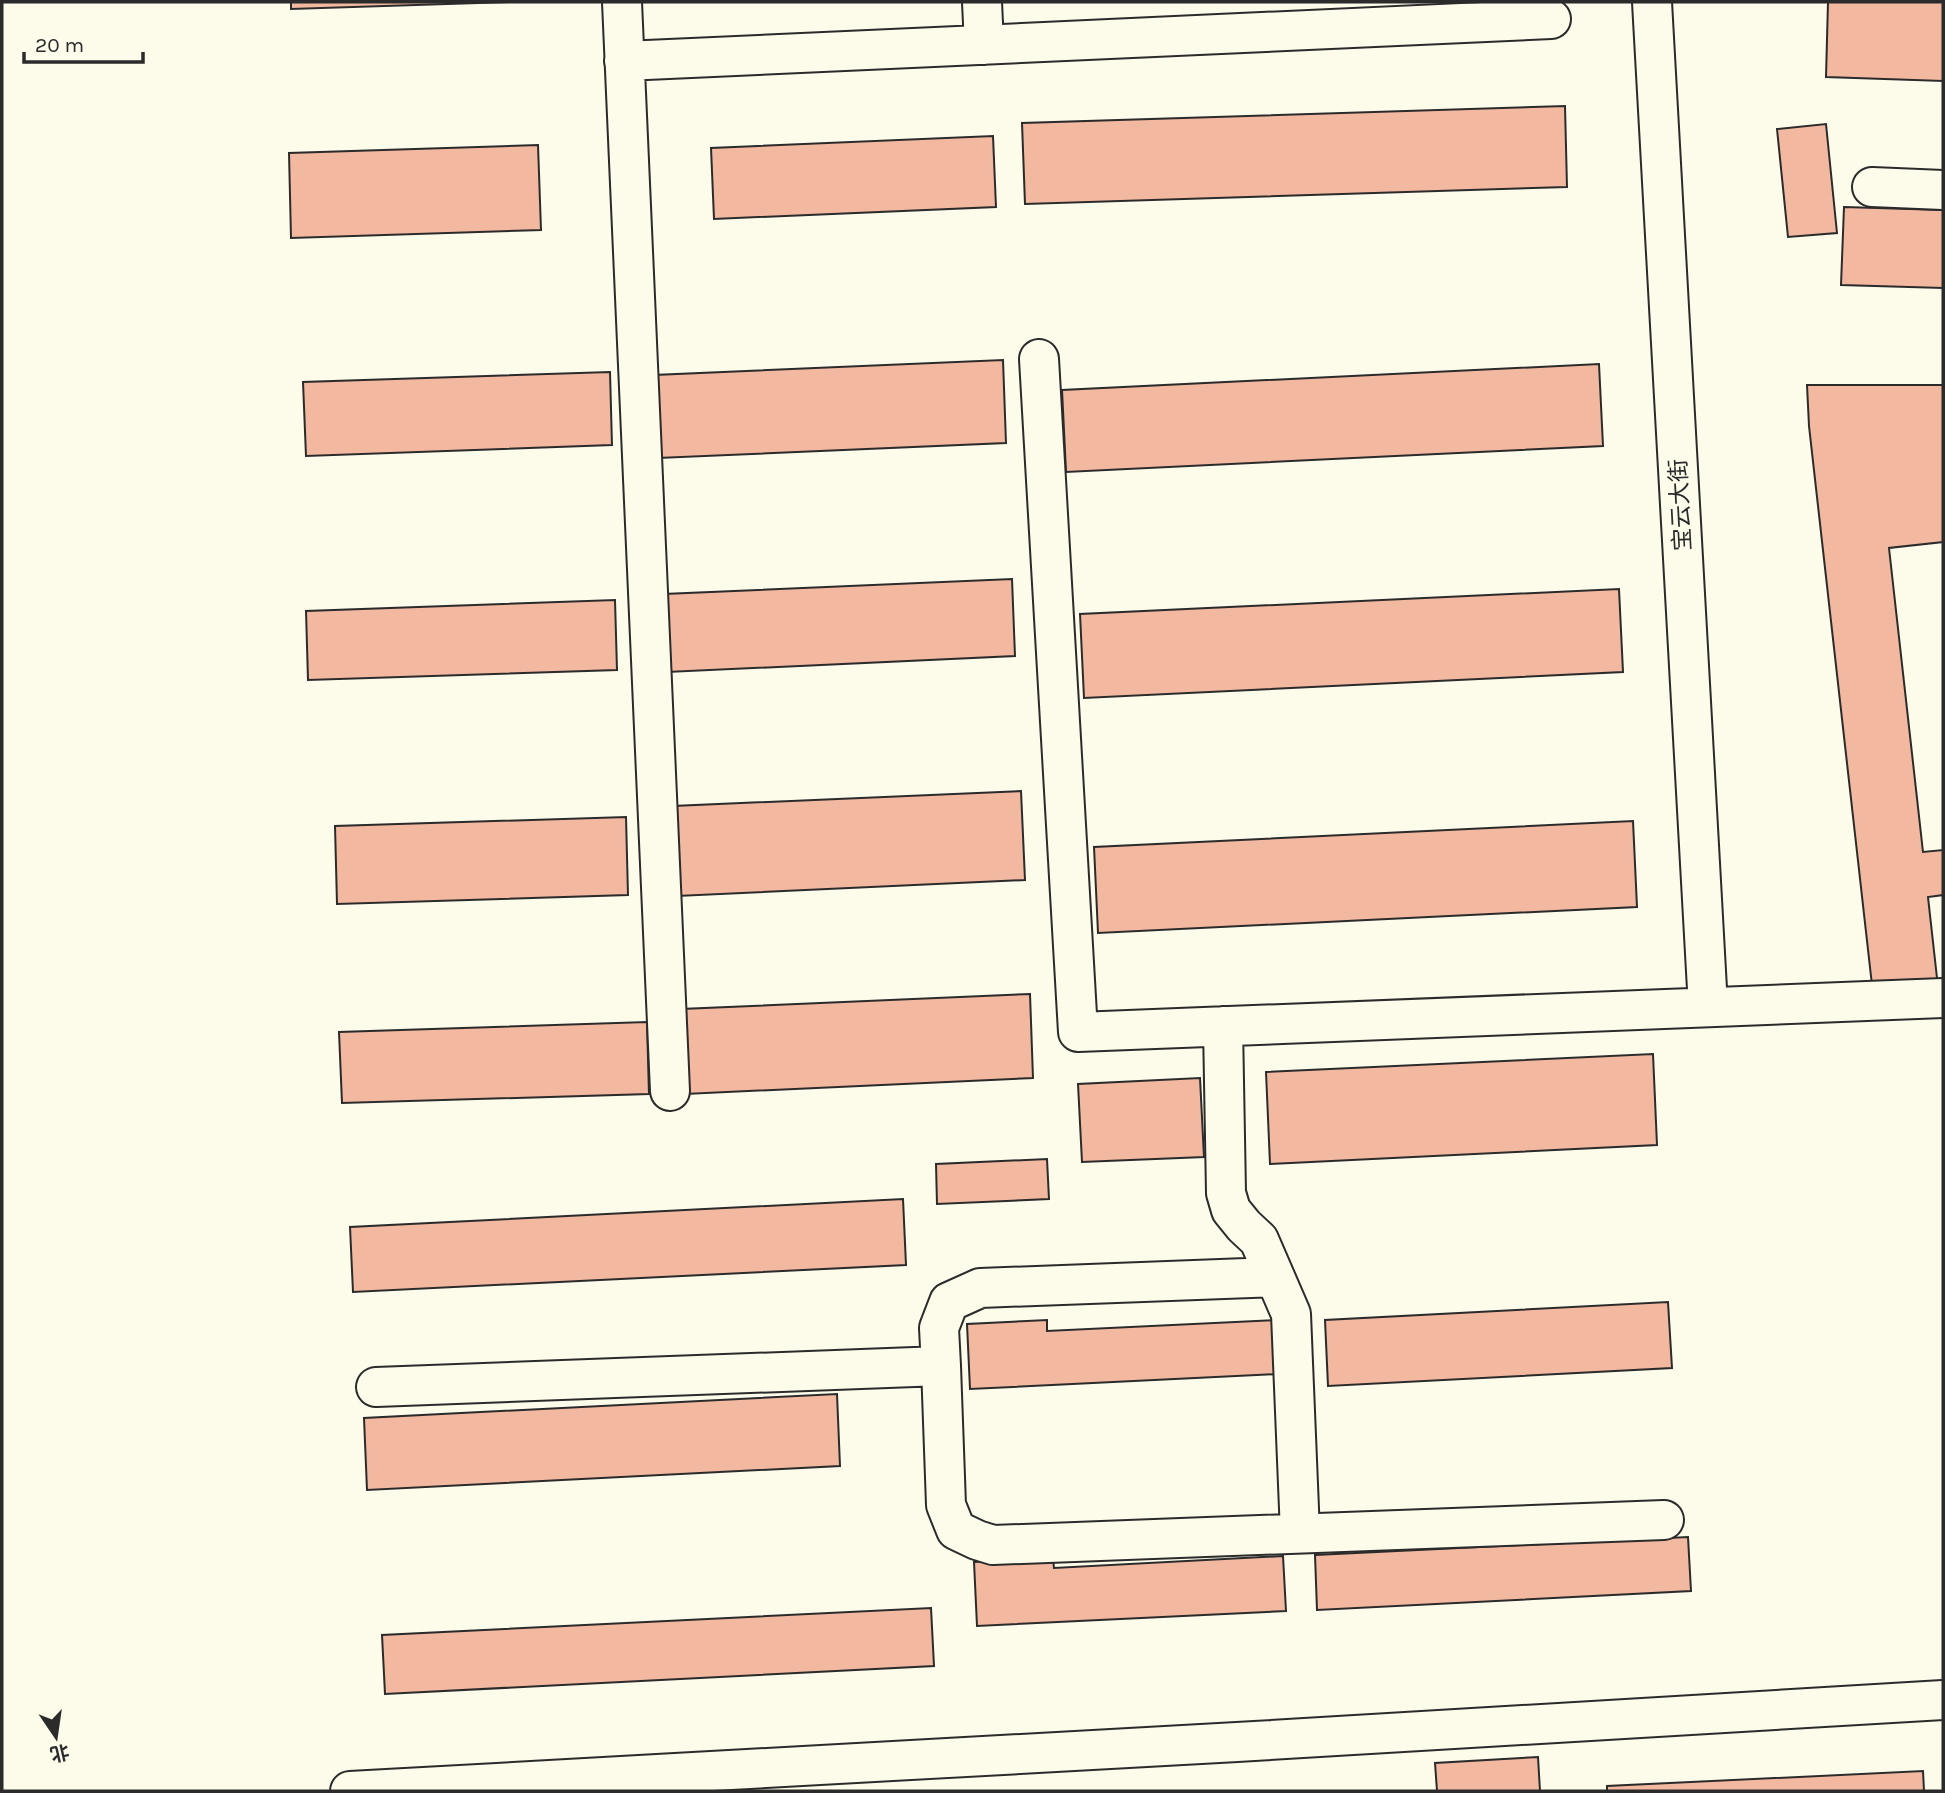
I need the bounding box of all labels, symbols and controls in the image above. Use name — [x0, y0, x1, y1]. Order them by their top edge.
scale bar — [24, 21, 144, 65]
text: 20 m — [35, 33, 84, 57]
street label: 宝云大街 — [1665, 458, 1696, 552]
north arrow — [21, 1702, 91, 1772]
text: 北 — [48, 1740, 71, 1765]

